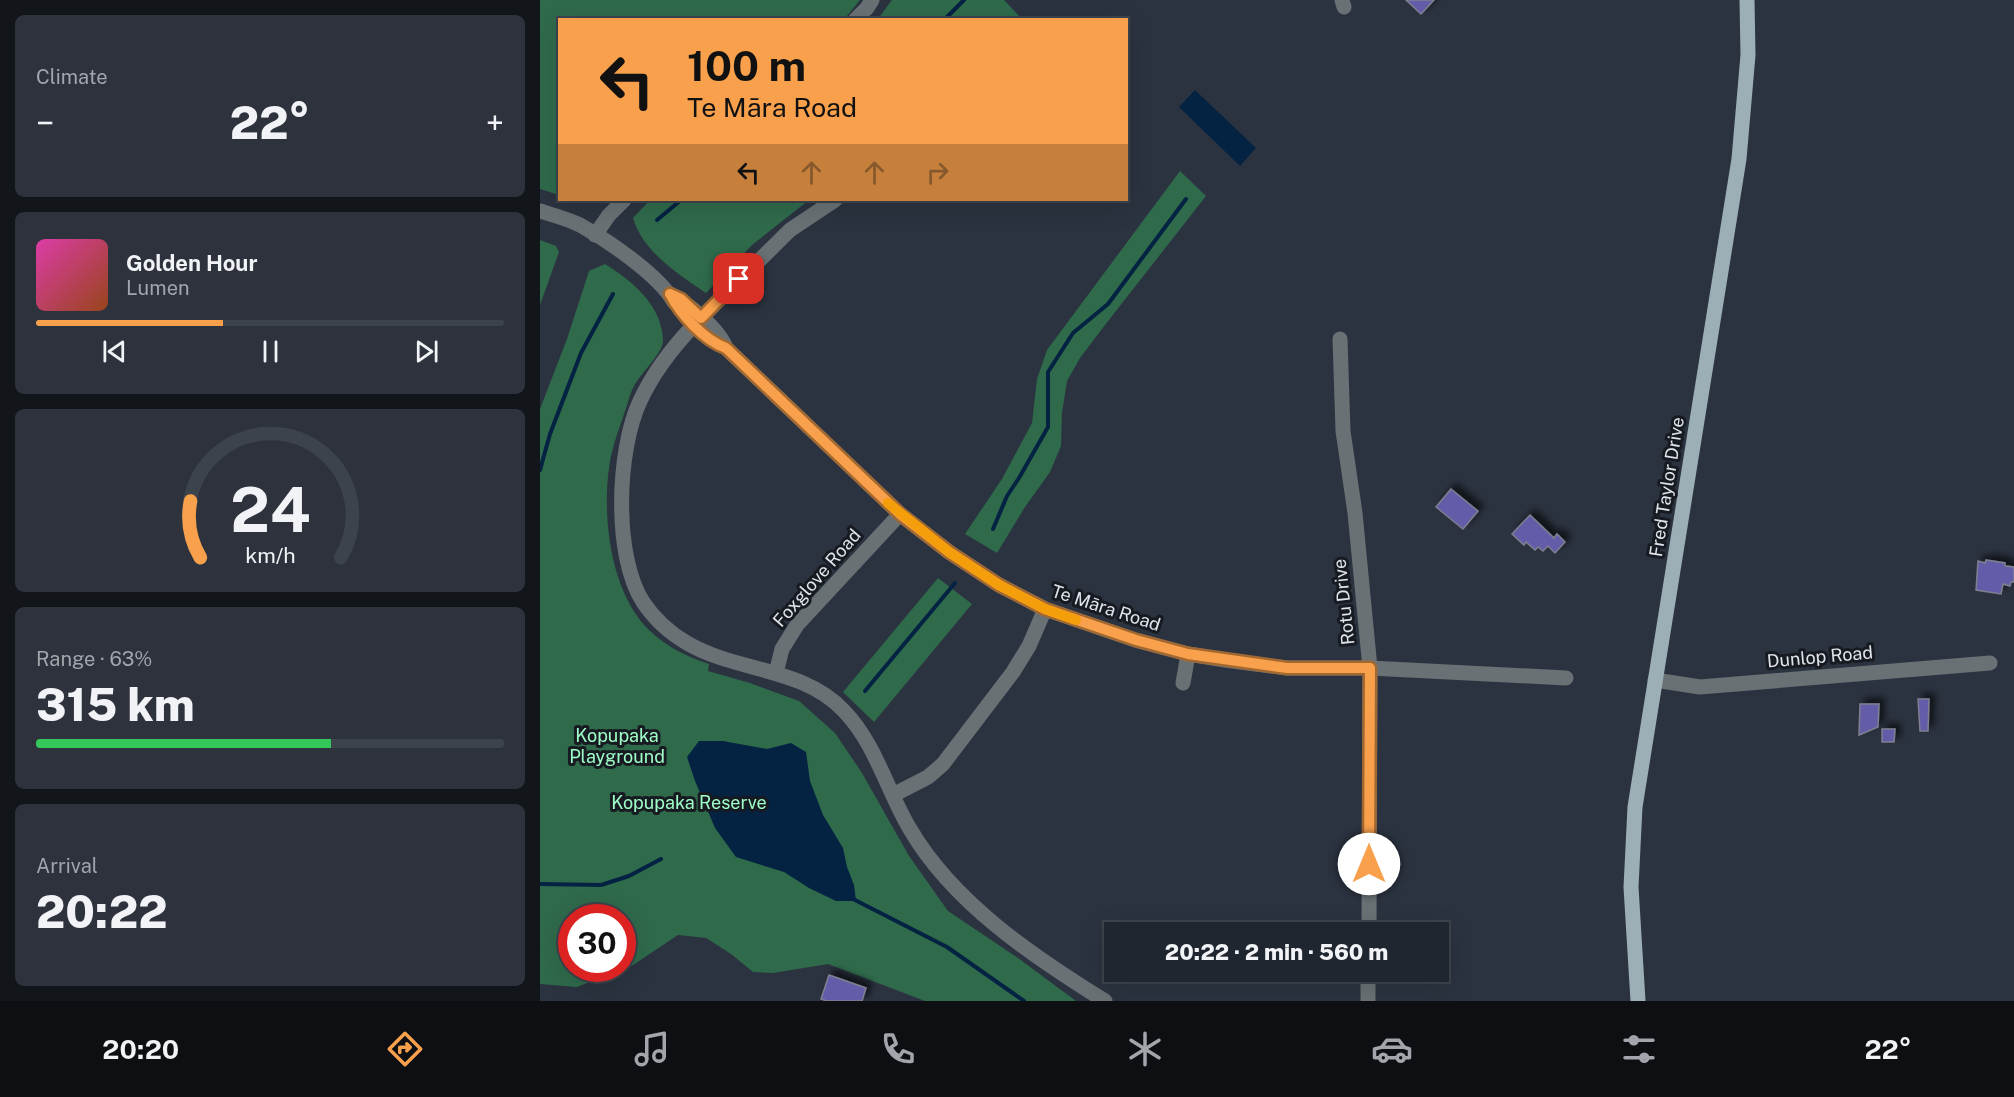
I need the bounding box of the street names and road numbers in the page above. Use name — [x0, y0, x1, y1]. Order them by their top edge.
street label: Fred Taylor Drive — [1645, 415, 1688, 558]
street label: Foxglove Road — [769, 525, 865, 631]
street label: Rotu Drive — [1329, 558, 1358, 646]
street label: Te Māra Road — [1049, 580, 1163, 635]
street label: Dunlop Road — [1766, 641, 1874, 672]

